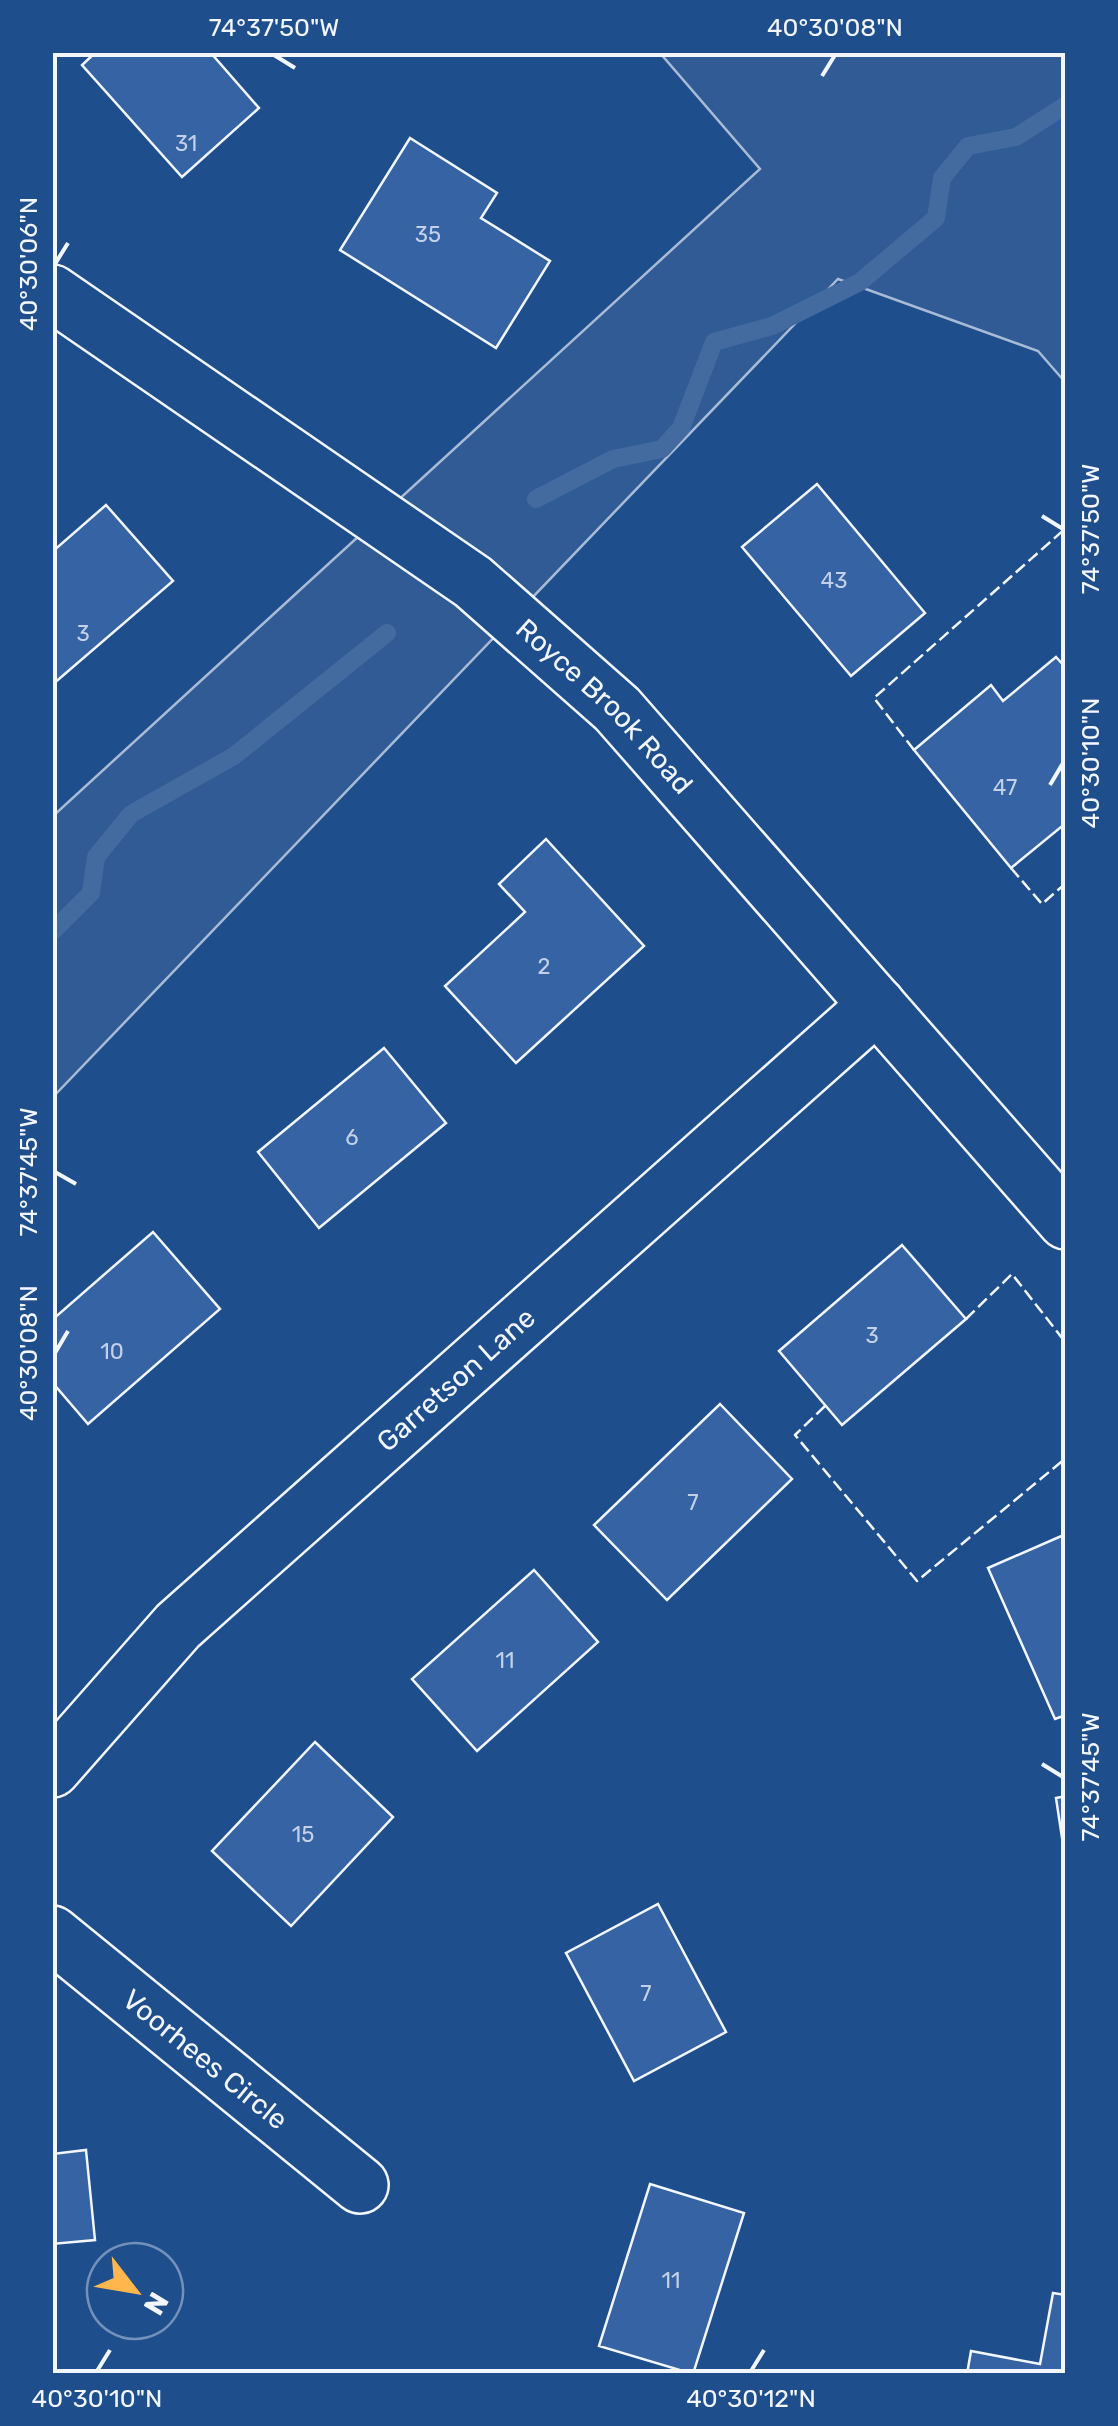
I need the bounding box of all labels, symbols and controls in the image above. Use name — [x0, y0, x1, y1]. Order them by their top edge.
text: 74°37'50"W — [209, 13, 339, 42]
text: 40°30'08"N — [767, 13, 903, 42]
house number: 31 — [175, 130, 197, 157]
text: 40°30'06"N — [14, 197, 43, 331]
house number: 35 — [415, 221, 441, 248]
text: 74°37'50"W — [1076, 464, 1105, 594]
house number: 43 — [821, 567, 847, 594]
street label: Royce Brook Road — [509, 612, 700, 801]
house number: 3 — [76, 620, 90, 647]
text: 40°30'10"N — [1076, 698, 1105, 828]
house number: 47 — [993, 774, 1017, 801]
house number: 2 — [538, 953, 550, 980]
text: 74°37'45"W — [14, 1108, 43, 1236]
house number: 6 — [345, 1124, 359, 1151]
text: 40°30'08"N — [14, 1285, 43, 1421]
street label: Garretson Lane — [370, 1301, 542, 1459]
house number: 3 — [865, 1322, 879, 1349]
house number: 10 — [100, 1338, 124, 1365]
house number: 7 — [687, 1489, 699, 1516]
house number: 11 — [496, 1647, 514, 1674]
text: 74°37'45"W — [1076, 1713, 1105, 1841]
house number: 15 — [292, 1821, 314, 1848]
house number: 7 — [640, 1980, 652, 2007]
street label: Voorhees Circle — [116, 1983, 294, 2136]
north arrow — [85, 2241, 185, 2341]
house number: 11 — [662, 2267, 680, 2294]
text: N — [137, 2286, 175, 2321]
text: 40°30'10"N — [32, 2384, 162, 2413]
text: 40°30'12"N — [686, 2384, 816, 2413]

